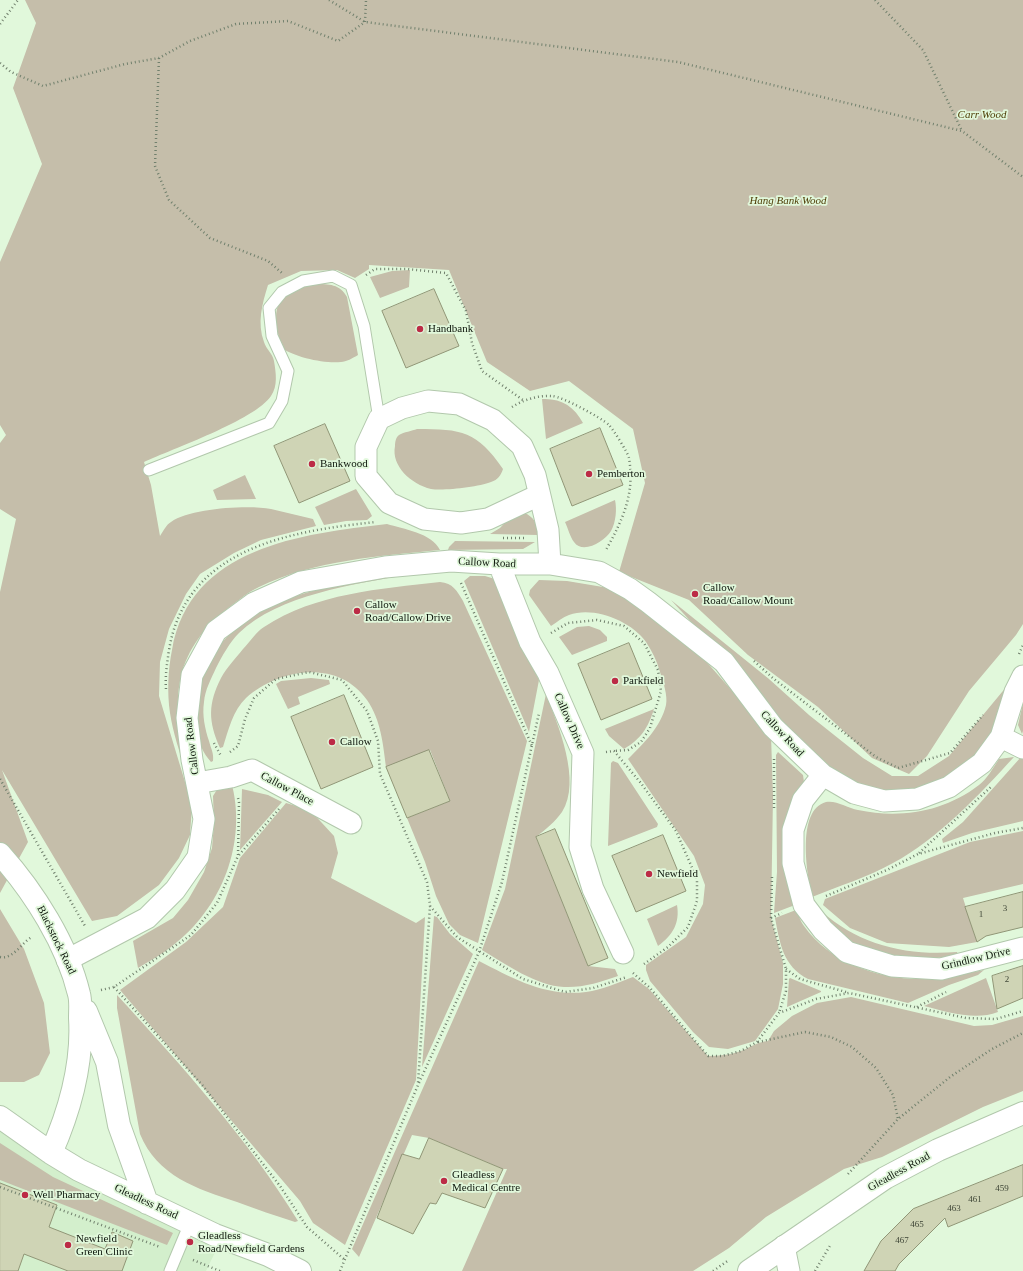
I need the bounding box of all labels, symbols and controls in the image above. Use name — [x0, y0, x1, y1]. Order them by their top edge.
park label: Carr Wood — [958, 108, 1006, 122]
park label: Hang Bank Wood — [749, 194, 827, 208]
place label: Handbank — [428, 322, 473, 336]
marker: Handbank — [415, 324, 425, 334]
place label: Bankwood — [320, 457, 368, 471]
marker: Bankwood — [307, 459, 317, 469]
place label: Pemberton — [597, 467, 645, 481]
marker: Pemberton — [584, 469, 594, 479]
street label: Callow Road — [458, 555, 516, 571]
place label: Callow Road/Callow Mount — [703, 581, 793, 607]
marker: Callow Road/Callow Mount — [690, 589, 700, 599]
place label: Callow Road/Callow Drive — [365, 598, 451, 624]
marker: Callow Road/Callow Drive — [352, 606, 362, 616]
place label: Parkfield — [623, 674, 663, 688]
marker: Parkfield — [610, 676, 620, 686]
street label: Callow Drive — [551, 691, 587, 751]
street label: Callow Road — [757, 708, 807, 760]
street label: Callow Road — [182, 717, 202, 775]
place label: Callow — [340, 735, 372, 749]
marker: Callow — [327, 737, 337, 747]
street label: Callow Place — [258, 769, 316, 809]
place label: Newfield — [657, 867, 698, 881]
marker: Newfield — [644, 869, 654, 879]
street label: Blackstock Road — [34, 903, 78, 977]
house number: 3 — [1003, 904, 1007, 914]
house number: 1 — [979, 910, 983, 920]
street label: Grindlow Drive — [940, 945, 1012, 973]
house number: 2 — [1005, 975, 1009, 985]
street label: Gleadless Road — [866, 1150, 932, 1194]
place label: Gleadless Medical Centre — [452, 1168, 520, 1194]
marker: Gleadless Medical Centre — [439, 1176, 449, 1186]
street label: Gleadless Road — [112, 1181, 180, 1223]
house number: 459 — [995, 1184, 1009, 1194]
place label: Well Pharmacy — [33, 1188, 100, 1202]
marker: Well Pharmacy — [20, 1190, 30, 1200]
house number: 461 — [968, 1195, 982, 1205]
house number: 463 — [947, 1204, 961, 1214]
house number: 465 — [910, 1220, 924, 1230]
place label: Gleadless Road/Newfield Gardens — [198, 1229, 305, 1255]
place label: Newfield Green Clinic — [76, 1232, 133, 1258]
house number: 467 — [895, 1236, 909, 1246]
marker: Gleadless Road/Newfield Gardens — [185, 1237, 195, 1247]
marker: Newfield Green Clinic — [63, 1240, 73, 1250]

